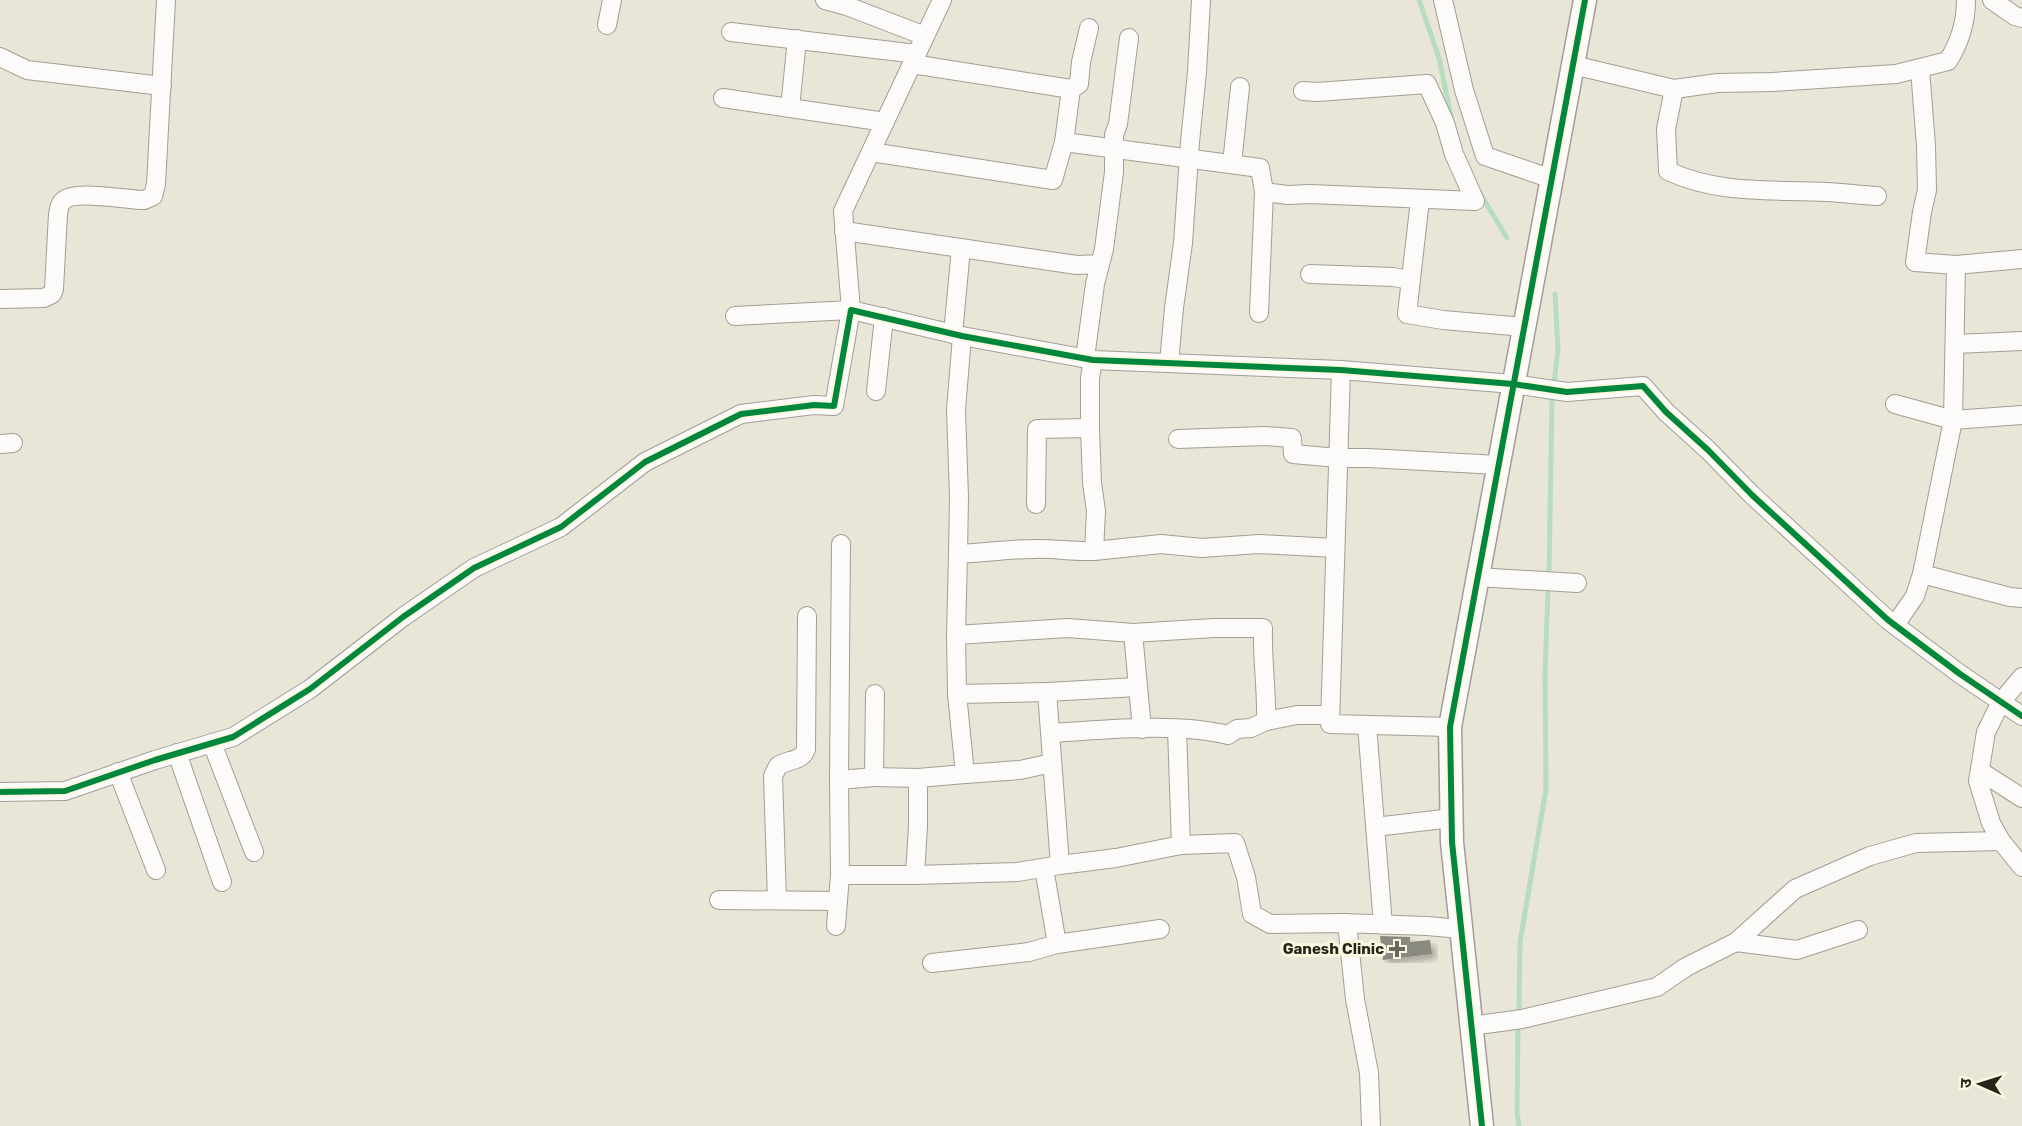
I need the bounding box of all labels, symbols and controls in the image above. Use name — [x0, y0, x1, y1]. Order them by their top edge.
place label: Ganesh Clinic — [1283, 940, 1384, 958]
marker: Ganesh Clinic — [1388, 940, 1406, 958]
north arrow — [1950, 1054, 2010, 1114]
text: उ — [1956, 1077, 1975, 1088]

